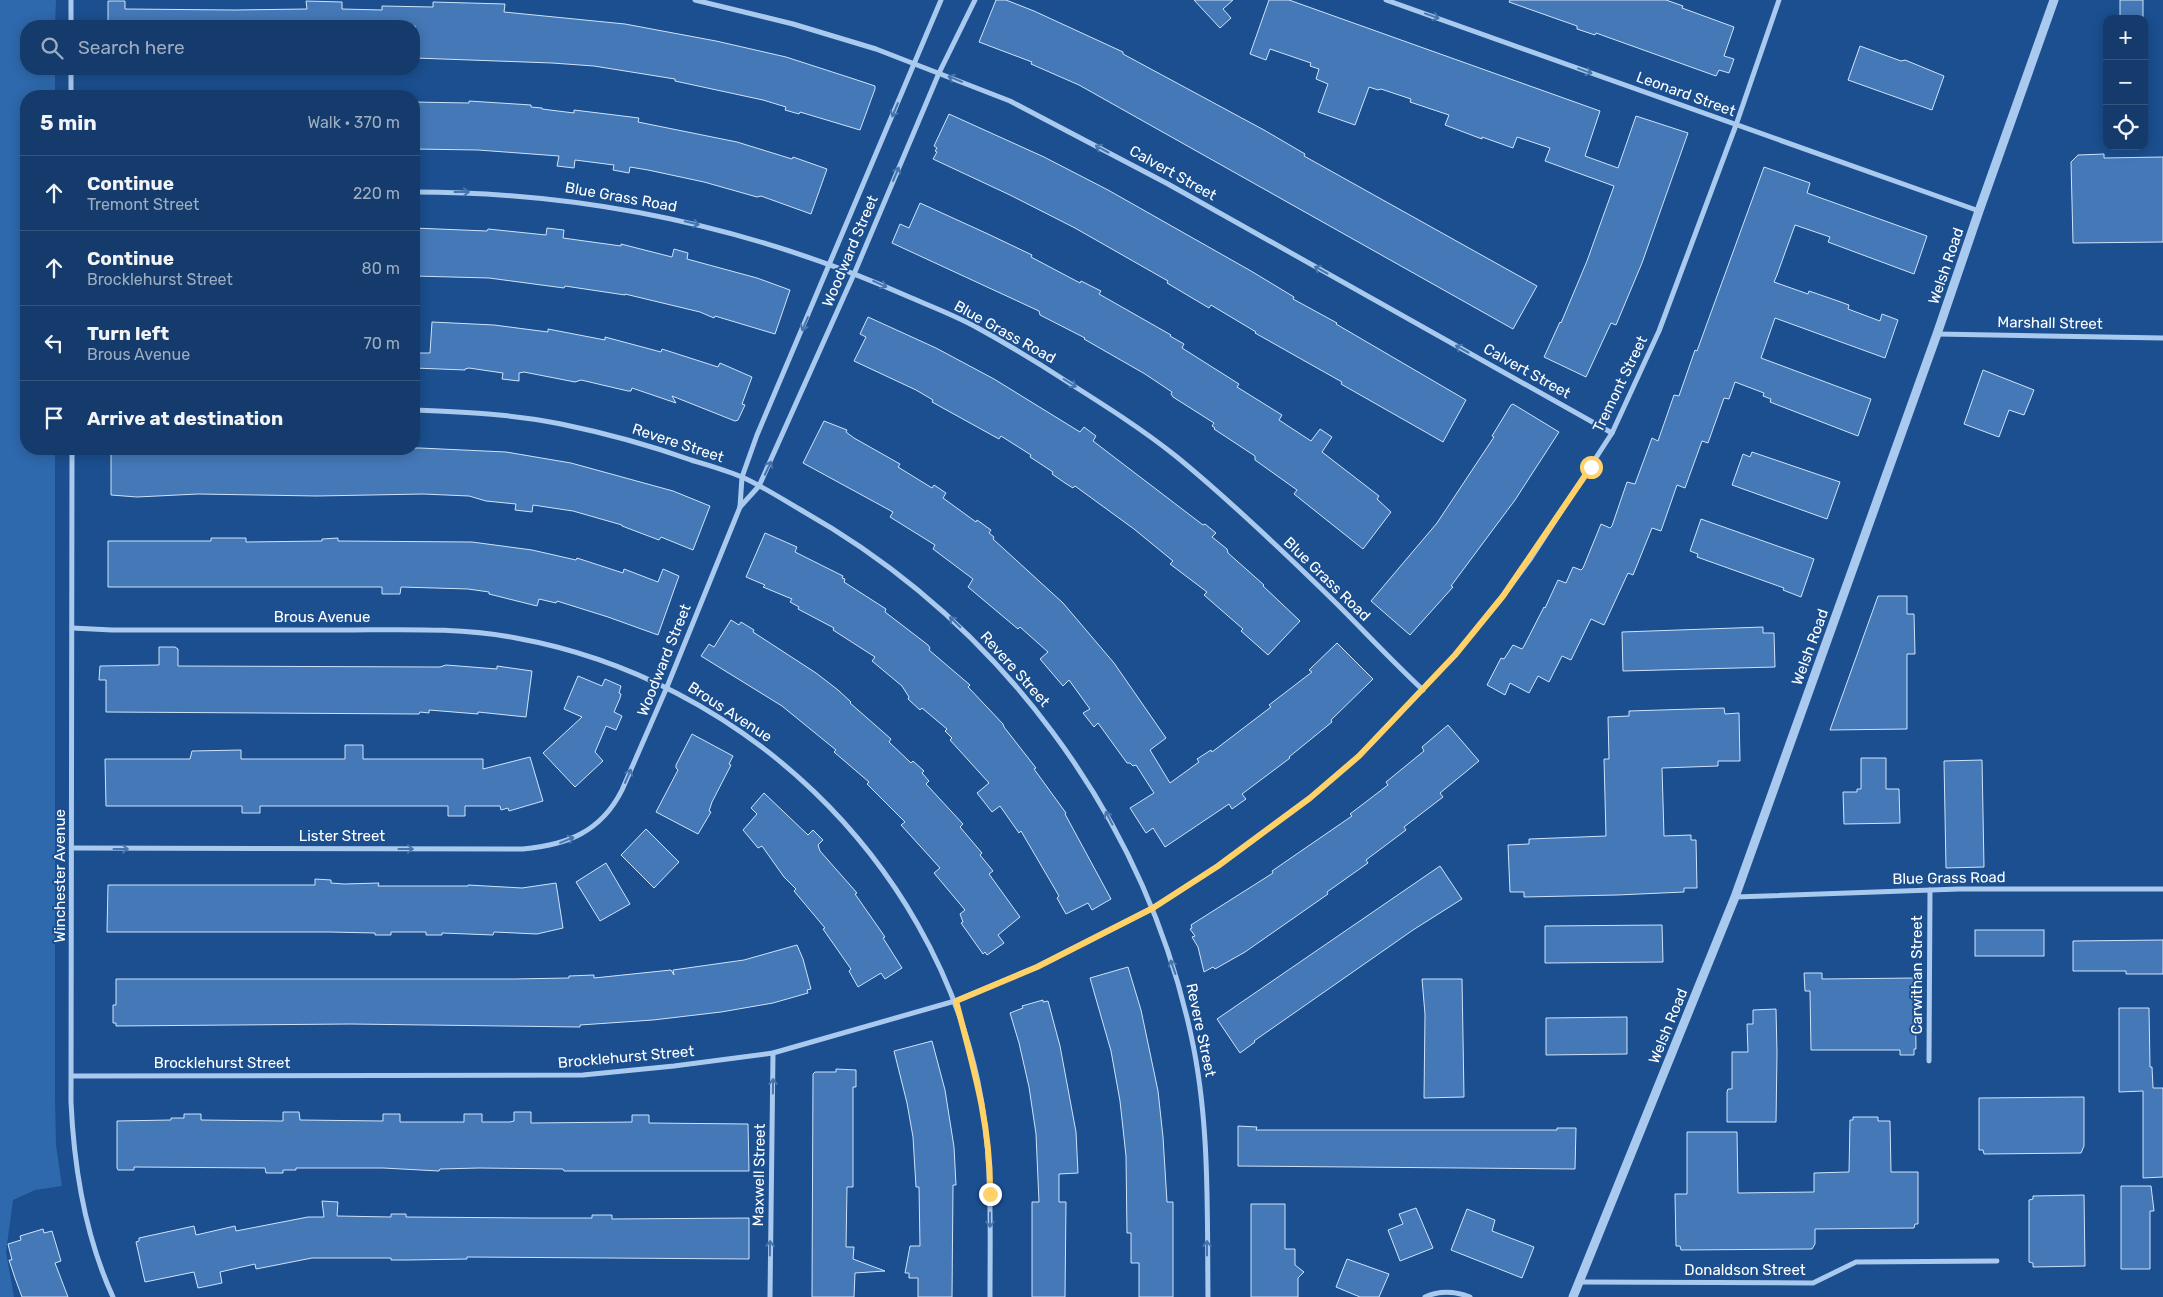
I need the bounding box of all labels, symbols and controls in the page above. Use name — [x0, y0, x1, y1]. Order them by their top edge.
one-way arrow — [1424, 12, 1439, 21]
map controls — [2103, 15, 2148, 150]
button: + — [2103, 15, 2148, 60]
search box — [20, 20, 420, 75]
icon: search — [38, 34, 66, 62]
text: Search here — [78, 36, 185, 59]
button: − — [2103, 60, 2148, 105]
one-way arrow — [1576, 67, 1592, 76]
street label: Leonard Street — [1634, 68, 1738, 120]
one-way arrow — [948, 74, 963, 84]
one-way arrow — [890, 102, 899, 117]
button: locate — [2103, 105, 2148, 150]
text: 5 min — [40, 110, 97, 135]
text: Walk · 370 m — [307, 113, 400, 132]
street label: Calvert Street — [1126, 142, 1220, 204]
one-way arrow — [1095, 143, 1110, 153]
one-way arrow — [892, 167, 901, 183]
text: Continue — [87, 172, 174, 195]
street label: Blue Grass Road — [564, 178, 678, 216]
icon: ahead — [40, 179, 68, 207]
text: 220 m — [353, 184, 400, 203]
one-way arrow — [454, 187, 470, 197]
street label: Woodward Street — [818, 192, 882, 309]
text: Tremont Street — [87, 195, 199, 214]
one-way arrow — [684, 219, 700, 228]
street label: Welsh Road — [1925, 225, 1967, 307]
text: Continue — [87, 247, 174, 270]
icon: ahead — [40, 254, 68, 282]
text: 80 m — [362, 259, 400, 278]
one-way arrow — [1314, 264, 1328, 274]
text: Brocklehurst Street — [87, 270, 233, 289]
one-way arrow — [872, 280, 887, 290]
street label: Blue Grass Road — [951, 297, 1059, 367]
street label: Marshall Street — [1997, 313, 2103, 333]
one-way arrow — [799, 316, 809, 331]
text: Turn left — [87, 322, 169, 345]
icon: left — [40, 329, 68, 357]
street label: Tremont Street — [1589, 333, 1651, 435]
text: 70 m — [363, 334, 400, 353]
street label: Calvert Street — [1480, 340, 1574, 402]
one-way arrow — [1455, 344, 1470, 354]
text: Brous Avenue — [87, 345, 190, 364]
one-way arrow — [1063, 379, 1077, 389]
icon: arrive — [40, 404, 68, 432]
text: Arrive at destination — [87, 407, 283, 430]
street label: Revere Street — [630, 420, 726, 466]
route start — [1580, 456, 1603, 479]
one-way arrow — [763, 460, 773, 475]
street label: Blue Grass Road — [1280, 533, 1374, 625]
street label: Woodward Street — [633, 601, 695, 719]
street label: Welsh Road — [1788, 606, 1832, 688]
street label: Brous Avenue — [274, 608, 370, 626]
one-way arrow — [948, 616, 961, 628]
street label: Revere Street — [976, 628, 1054, 711]
street label: Brous Avenue — [685, 678, 775, 746]
one-way arrow — [624, 769, 634, 784]
street label: Winchester Avenue — [51, 809, 69, 943]
one-way arrow — [1103, 811, 1113, 826]
street label: Lister Street — [299, 827, 385, 845]
one-way arrow — [559, 835, 574, 844]
one-way arrow — [112, 844, 129, 854]
one-way arrow — [398, 844, 414, 854]
street label: Blue Grass Road — [1892, 868, 2006, 888]
street label: Carwithan Street — [1908, 915, 1926, 1035]
one-way arrow — [1168, 960, 1177, 975]
street label: Revere Street — [1182, 982, 1220, 1079]
street label: Welsh Road — [1645, 986, 1691, 1066]
street label: Brocklehurst Street — [557, 1042, 695, 1072]
street label: Brocklehurst Street — [154, 1054, 290, 1072]
one-way arrow — [768, 1078, 777, 1094]
street label: Maxwell Street — [749, 1123, 769, 1227]
route end — [979, 1183, 1002, 1206]
one-way arrow — [985, 1212, 995, 1228]
one-way arrow — [765, 1241, 775, 1257]
one-way arrow — [1203, 1241, 1212, 1257]
street label: Donaldson Street — [1684, 1261, 1806, 1279]

